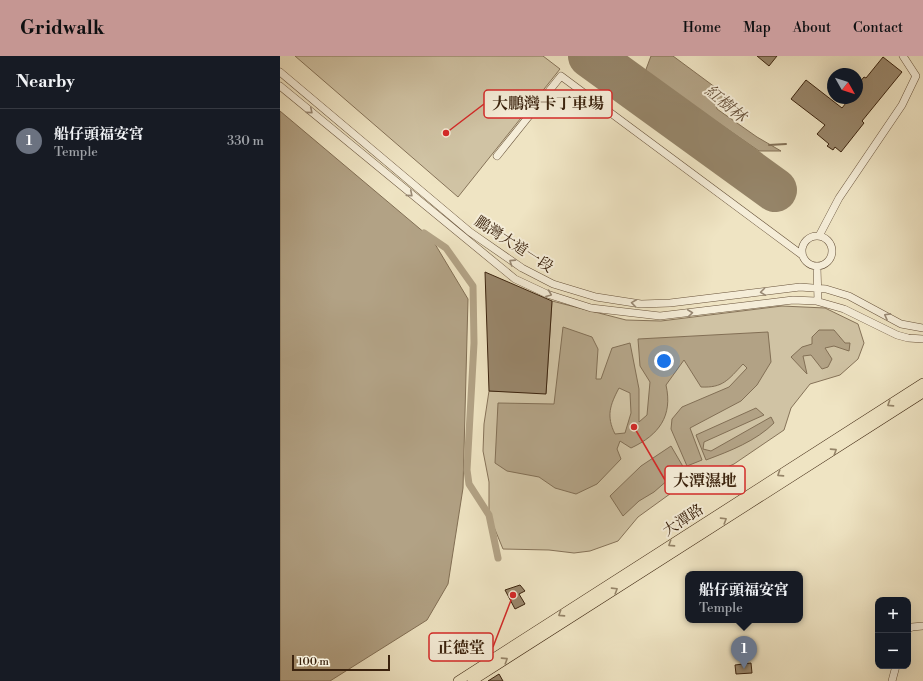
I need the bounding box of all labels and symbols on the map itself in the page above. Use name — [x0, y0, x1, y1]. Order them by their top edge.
north arrow — [827, 68, 863, 104]
water label: 紅樹林 — [701, 81, 752, 128]
callout: 大鵬灣卡丁車場 — [484, 90, 612, 118]
text: 大鵬灣卡丁車場 — [492, 94, 604, 114]
one-way arrow — [305, 107, 313, 114]
one-way arrow — [406, 190, 413, 197]
street label: 鵬灣大道一段 — [471, 212, 557, 277]
one-way arrow — [509, 259, 516, 266]
one-way arrow — [760, 287, 766, 296]
one-way arrow — [545, 290, 552, 298]
one-way arrow — [631, 299, 637, 308]
one-way arrow — [687, 309, 693, 318]
one-way arrow — [883, 313, 891, 321]
your location — [654, 351, 674, 371]
one-way arrow — [887, 400, 894, 407]
one-way arrow — [830, 448, 837, 456]
callout: 大潭濕地 — [665, 466, 745, 494]
one-way arrow — [778, 470, 785, 477]
text: 大潭濕地 — [673, 471, 737, 491]
street label: 大潭路 — [659, 500, 707, 541]
one-way arrow — [720, 518, 727, 525]
one-way arrow — [668, 539, 675, 547]
one-way arrow — [611, 587, 618, 595]
one-way arrow — [558, 609, 565, 617]
callout: 正德堂 — [429, 633, 493, 661]
pin: 1 — [731, 636, 757, 669]
text: 正德堂 — [437, 638, 485, 658]
scale bar — [292, 653, 390, 672]
one-way arrow — [501, 657, 508, 664]

